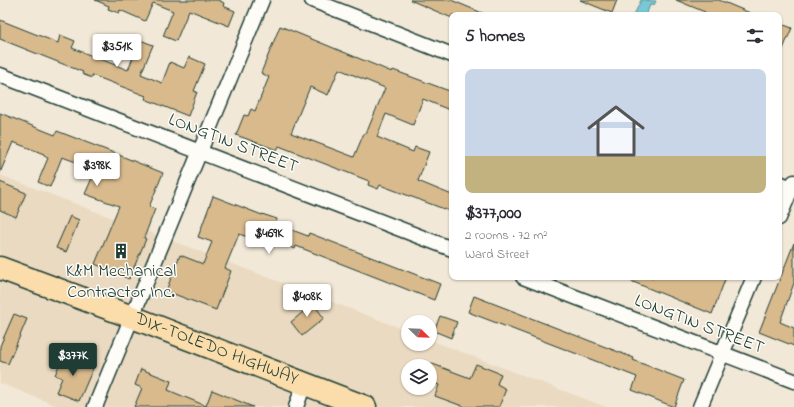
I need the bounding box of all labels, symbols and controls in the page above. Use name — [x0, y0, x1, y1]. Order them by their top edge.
text: 5 homes — [465, 24, 525, 49]
icon: filters — [744, 25, 766, 47]
pin: $351K — [89, 34, 145, 68]
text: $351K — [101, 37, 133, 56]
icon: home — [580, 95, 652, 167]
street label: LONGTIN STREET — [164, 107, 302, 181]
pin: $398K — [69, 153, 125, 187]
text: $398K — [83, 156, 111, 175]
text: $377,000 — [465, 201, 521, 226]
pin: $469K — [241, 221, 297, 255]
text: $469K — [254, 224, 284, 243]
text: 2 rooms · 72 m² — [465, 226, 547, 245]
building icon: K&M Mechanical Contractor Inc. — [112, 242, 130, 260]
text: Ward Street — [465, 245, 529, 264]
place label: K&M Mechanical Contractor Inc. — [66, 259, 176, 306]
pin: $408K — [279, 284, 335, 318]
text: $408K — [292, 287, 322, 306]
street label: LONGTIN STREET — [630, 288, 768, 362]
street label: DIX-TOLEDO HIGHWAY — [130, 306, 303, 393]
north arrow — [401, 315, 437, 351]
map controls — [401, 315, 437, 395]
pin: $377K — [45, 343, 101, 377]
text: $377K — [58, 346, 88, 365]
button: layers — [401, 359, 437, 395]

